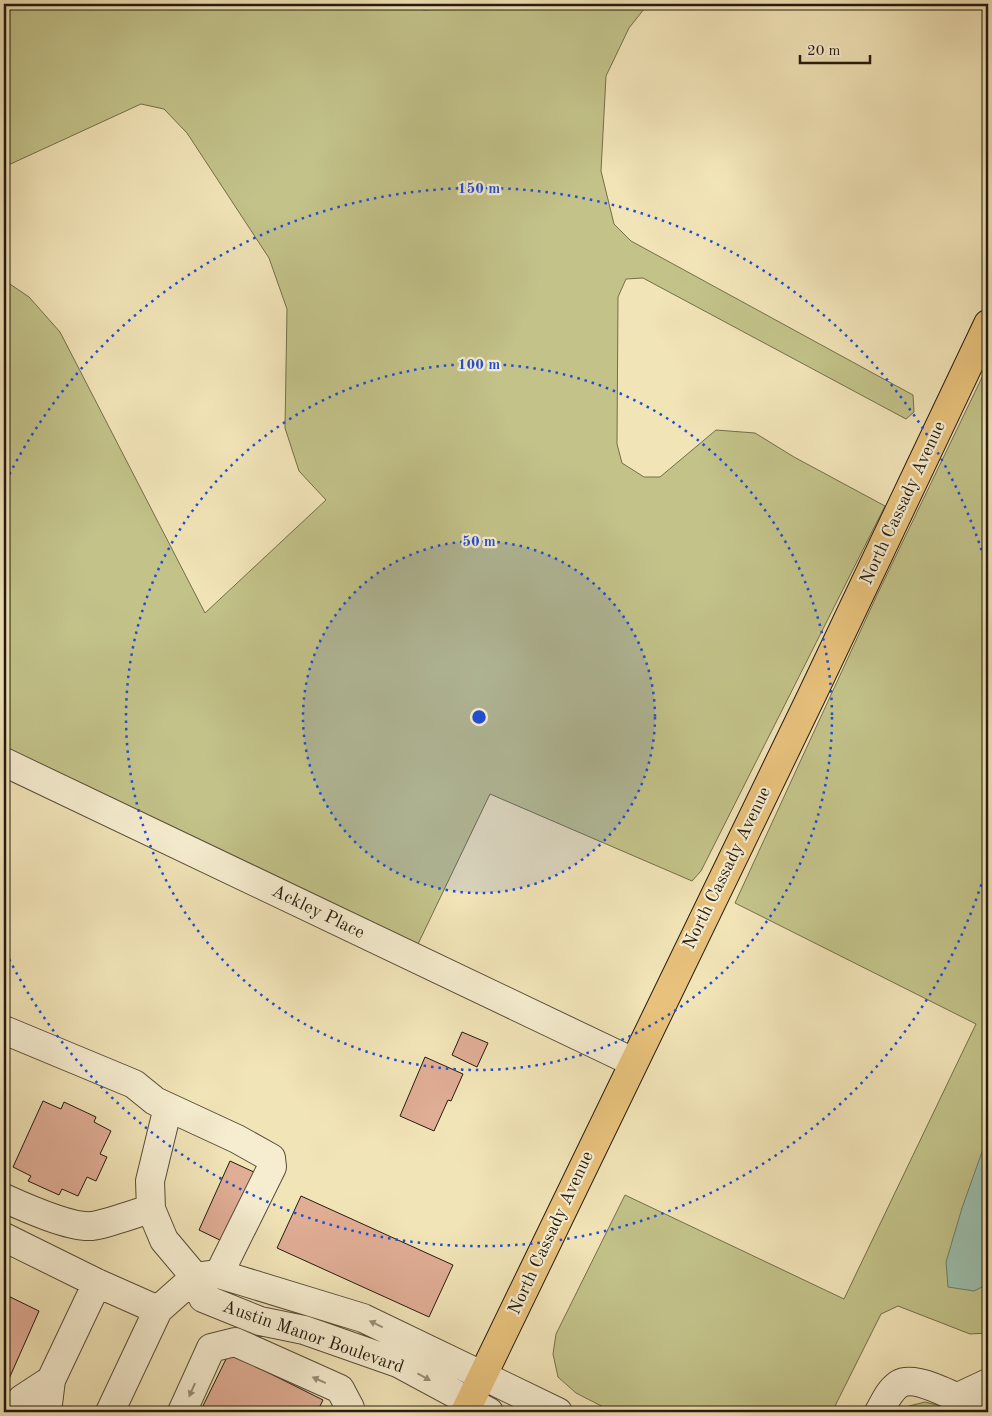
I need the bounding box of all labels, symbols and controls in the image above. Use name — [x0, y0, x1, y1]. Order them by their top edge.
scale bar — [800, 32, 870, 64]
text: 20 m — [807, 44, 841, 59]
text: 150 m — [458, 182, 500, 197]
text: 100 m — [458, 358, 500, 373]
street label: North Cassady Avenue — [857, 419, 949, 587]
text: 50 m — [462, 535, 496, 550]
centre of rings — [470, 708, 488, 726]
street label: North Cassady Avenue — [680, 784, 774, 952]
street label: Ackley Place — [269, 882, 367, 942]
street label: North Cassady Avenue — [505, 1149, 597, 1317]
street label: Austin Manor Boulevard — [220, 1297, 406, 1377]
one-way arrow — [369, 1320, 383, 1328]
one-way arrow — [417, 1373, 431, 1381]
one-way arrow — [312, 1375, 326, 1383]
one-way arrow — [188, 1383, 196, 1397]

